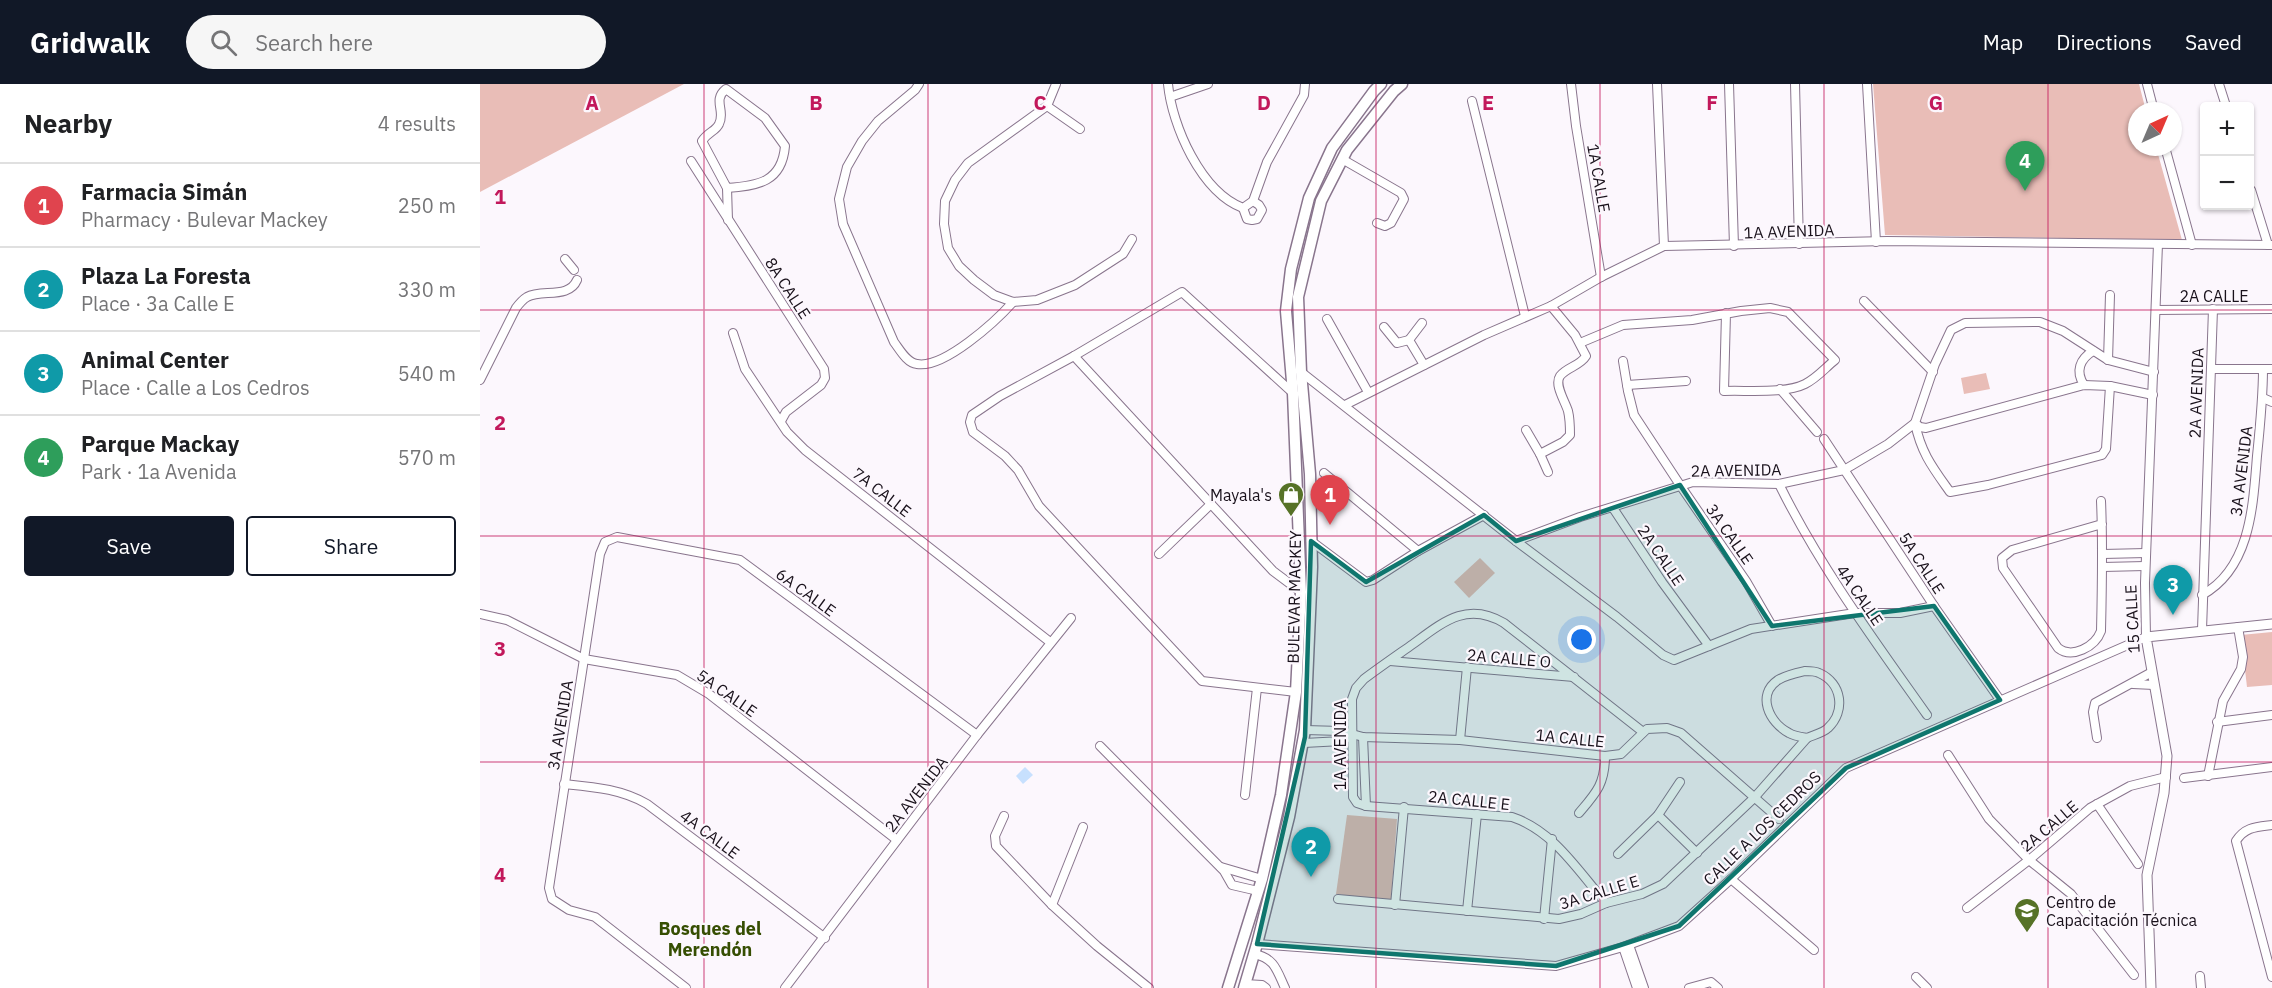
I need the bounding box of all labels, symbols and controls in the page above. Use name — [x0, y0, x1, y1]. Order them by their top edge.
search box — [186, 15, 606, 69]
text: Gridwalk — [30, 24, 150, 61]
icon: search — [207, 26, 240, 59]
text: Search here — [255, 28, 373, 57]
text: Map — [1983, 28, 2023, 56]
text: Directions — [2056, 28, 2152, 56]
text: Saved — [2185, 28, 2242, 56]
text: A — [585, 89, 599, 116]
text: B — [809, 89, 823, 116]
text: C — [1033, 89, 1047, 116]
text: D — [1257, 89, 1271, 116]
text: E — [1482, 89, 1494, 116]
text: F — [1706, 89, 1718, 116]
text: G — [1929, 89, 1943, 116]
north arrow — [2128, 102, 2182, 156]
map controls — [2200, 102, 2254, 210]
button: + — [2200, 102, 2254, 156]
text: Nearby — [24, 106, 112, 140]
text: 4 results — [378, 110, 456, 137]
pin: 4 — [2006, 141, 2044, 191]
street label: 1A CALLE — [1583, 142, 1615, 214]
button: − — [2200, 156, 2254, 210]
text: Farmacia Simán — [81, 177, 247, 206]
text: 1 — [494, 183, 506, 210]
text: 1 — [38, 192, 50, 219]
text: 250 m — [398, 192, 456, 219]
text: Pharmacy · Bulevar Mackey — [81, 206, 328, 233]
street label: 1A AVENIDA — [1743, 219, 1835, 243]
street label: 8A CALLE — [761, 254, 815, 322]
text: Plaza La Foresta — [81, 261, 251, 290]
text: 2 — [38, 276, 50, 303]
text: 330 m — [398, 276, 456, 303]
street label: 2A CALLE — [2179, 286, 2249, 306]
text: Place · 3a Calle E — [81, 290, 235, 317]
text: Animal Center — [81, 345, 229, 374]
street label: 2A AVENIDA — [2184, 347, 2208, 439]
text: 3 — [38, 360, 50, 387]
text: 540 m — [398, 360, 456, 387]
text: Place · Calle a Los Cedros — [81, 374, 310, 401]
text: 2 — [494, 409, 506, 436]
street label: 3A AVENIDA — [2226, 425, 2256, 517]
text: Parque Mackay — [81, 429, 239, 458]
text: 4 — [38, 444, 50, 471]
text: 570 m — [398, 444, 456, 471]
text: Park · 1a Avenida — [81, 458, 237, 485]
street label: 2A AVENIDA — [1690, 459, 1782, 481]
street label: 7A CALLE — [849, 463, 915, 521]
pin: 1 — [1310, 476, 1350, 525]
shop icon: Mayala's — [1276, 480, 1306, 518]
place label: Mayala's — [1210, 485, 1272, 505]
street label: 3A CALLE — [1702, 500, 1758, 568]
button: Save — [24, 516, 234, 576]
button: Share — [246, 516, 456, 576]
street label: 2A CALLE — [1633, 521, 1689, 589]
street label: 5A CALLE — [1895, 529, 1949, 597]
street label: BULEVAR MACKEY — [1283, 530, 1305, 664]
street label: 4A CALLE — [1832, 561, 1888, 629]
street label: 6A CALLE — [772, 564, 840, 620]
pin: 3 — [2154, 566, 2192, 615]
street label: 15 CALLE — [2120, 584, 2144, 654]
your location — [1567, 625, 1596, 654]
text: 3 — [494, 635, 506, 662]
street label: 2A CALLE O — [1466, 644, 1552, 672]
street label: 5A CALLE — [693, 665, 761, 721]
street label: 3A AVENIDA — [543, 679, 577, 771]
street label: 1A AVENIDA — [1330, 700, 1350, 790]
street label: 1A CALLE — [1535, 724, 1605, 752]
street label: 2A AVENIDA — [880, 752, 952, 836]
street label: CALLE A LOS CEDROS — [1699, 767, 1825, 889]
street label: 2A CALLE E — [1427, 786, 1511, 814]
street label: 2A CALLE — [2016, 796, 2082, 856]
street label: 4A CALLE — [676, 805, 744, 863]
pin: 2 — [1292, 828, 1330, 877]
text: 4 — [494, 861, 506, 888]
street label: 3A CALLE E — [1557, 870, 1641, 914]
place label: Centro de Capacitación Técnica — [2046, 892, 2197, 930]
school or university icon: Centro de Capacitación Técnica — [2012, 896, 2042, 934]
district label: Bosques del Merendón — [659, 917, 762, 961]

